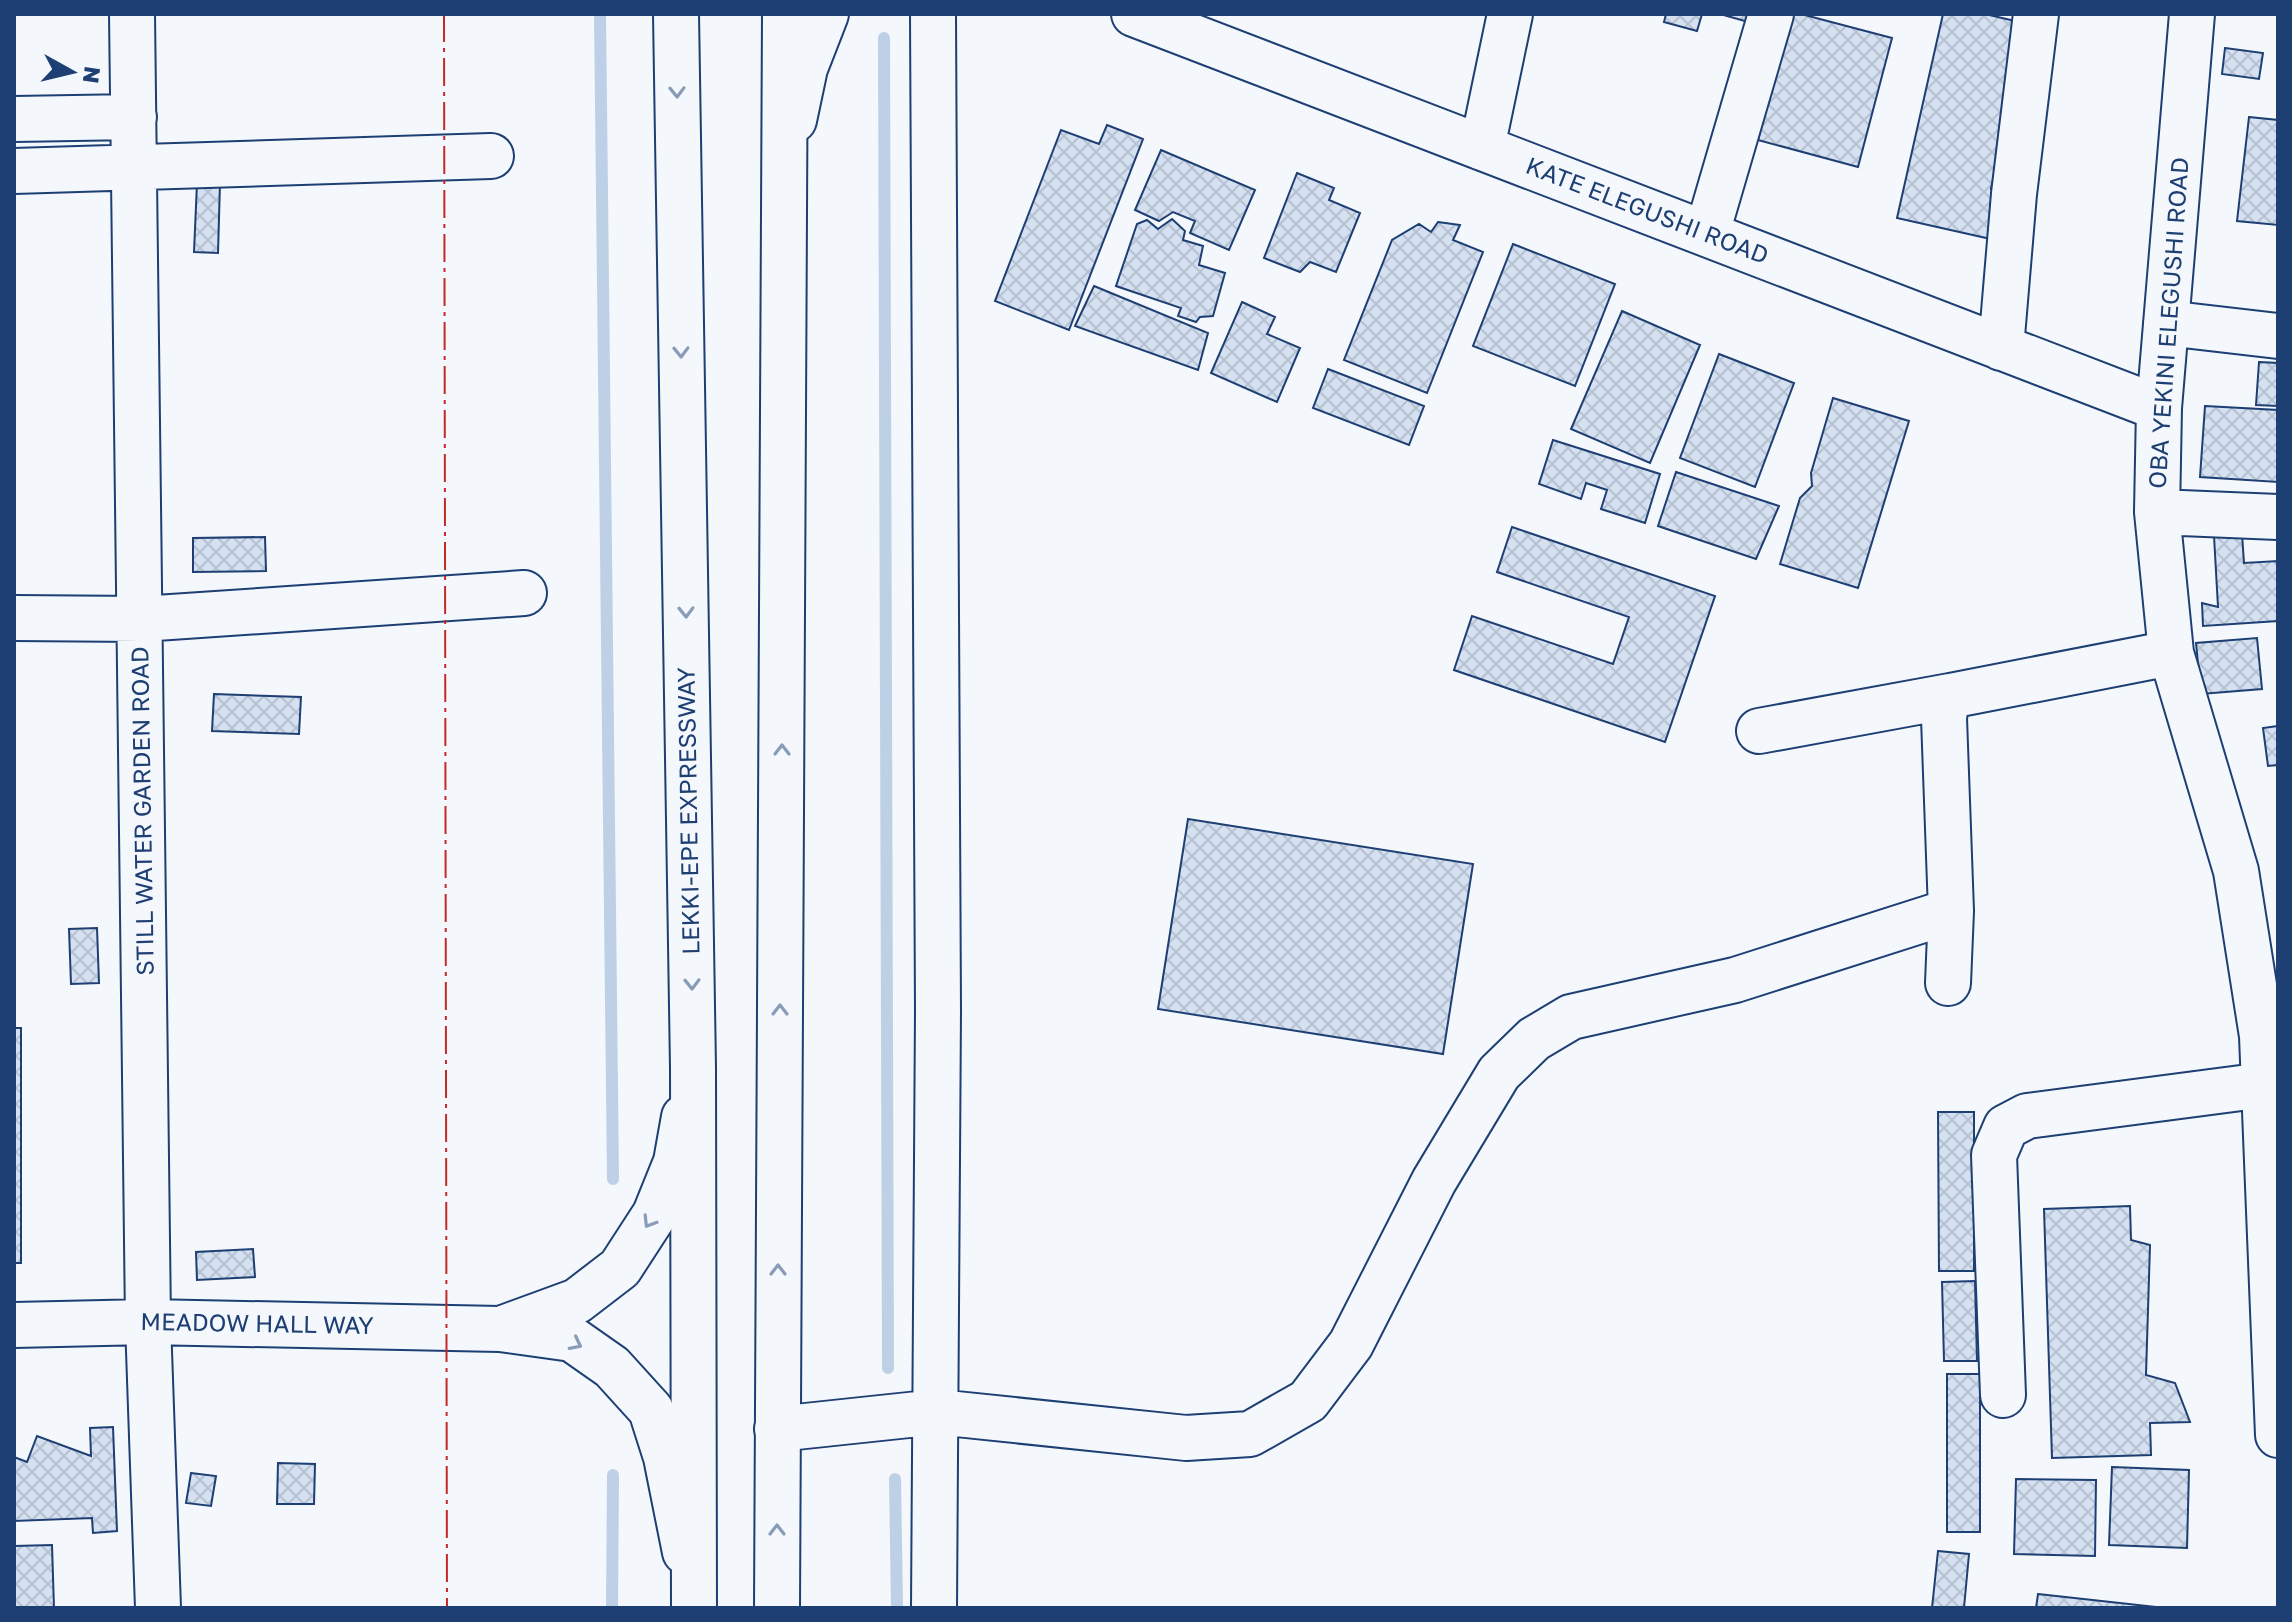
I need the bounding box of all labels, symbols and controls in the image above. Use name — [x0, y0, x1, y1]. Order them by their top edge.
north arrow — [32, 32, 112, 112]
text: N — [78, 65, 107, 85]
one-way arrow — [668, 86, 686, 99]
street label: KATE ELEGUSHI ROAD — [1522, 150, 1773, 269]
street label: OBA YEKINI ELEGUSHI ROAD — [2141, 156, 2194, 490]
one-way arrow — [673, 346, 690, 359]
one-way arrow — [677, 606, 694, 619]
street label: STILL WATER GARDEN ROAD — [124, 646, 159, 976]
street label: LEKKI-EPE EXPRESSWAY — [670, 666, 705, 955]
one-way arrow — [773, 743, 791, 756]
one-way arrow — [683, 978, 700, 991]
one-way arrow — [771, 1003, 789, 1016]
one-way arrow — [643, 1213, 659, 1228]
one-way arrow — [769, 1263, 787, 1276]
street label: MEADOW HALL WAY — [140, 1306, 374, 1339]
one-way arrow — [567, 1334, 582, 1350]
one-way arrow — [768, 1523, 786, 1536]

